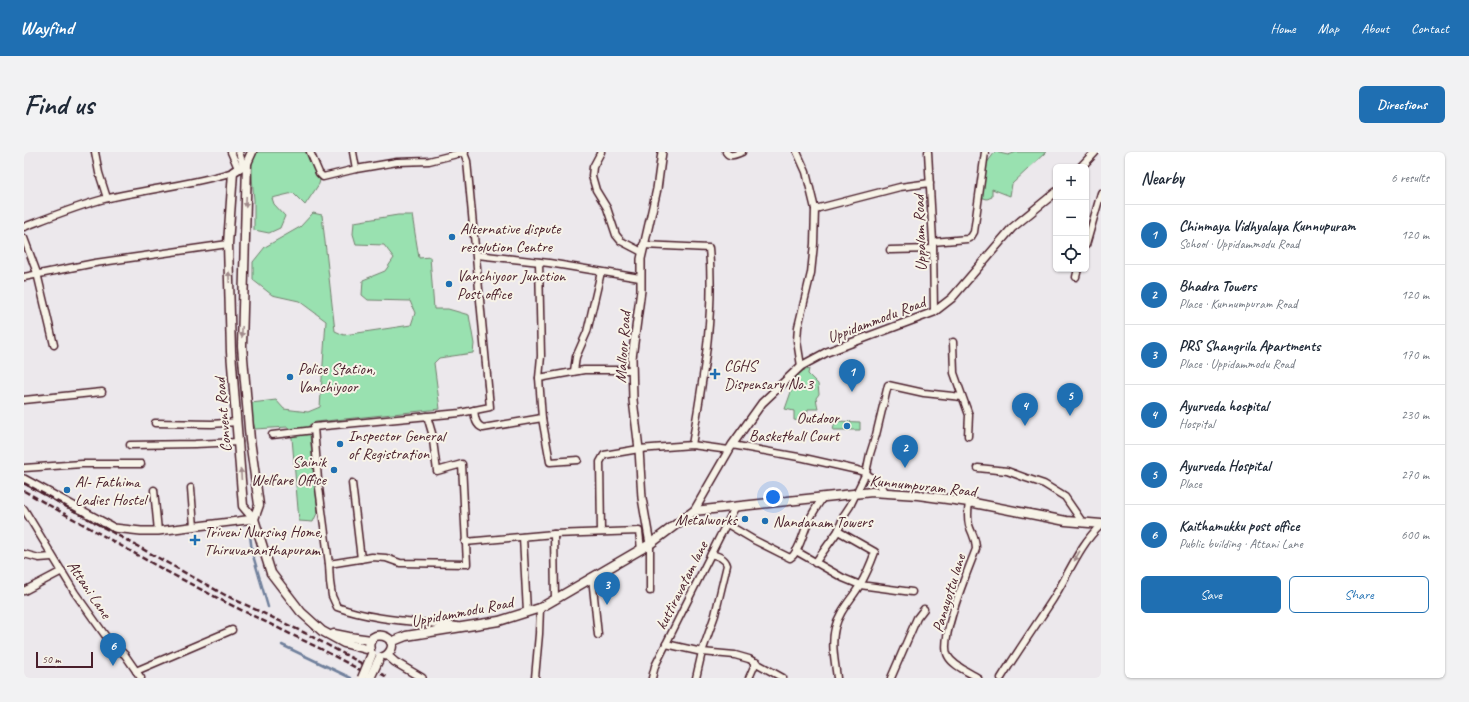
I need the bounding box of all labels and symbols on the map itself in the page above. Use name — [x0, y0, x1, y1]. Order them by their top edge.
street label: Uppalam Road — [909, 192, 931, 271]
one-way arrow — [243, 196, 249, 209]
place label: Alternative dispute resolution Centre — [460, 219, 562, 257]
marker: Alternative dispute resolution Centre — [447, 232, 457, 242]
place label: Vanchiyoor Junction Post office — [457, 266, 566, 304]
one-way arrow — [226, 270, 232, 283]
marker: Vanchiyoor Junction Post office — [444, 279, 454, 289]
street label: Uppidammodu Road — [825, 291, 931, 348]
street label: Malloor Road — [611, 308, 636, 384]
one-way arrow — [239, 326, 245, 339]
place label: CGHS Dispensary No.3 — [724, 356, 815, 394]
place label: Police Station, Vanchiyoor — [298, 359, 375, 397]
pin: 1 — [839, 359, 865, 392]
marker: CGHS Dispensary No.3 — [709, 368, 721, 380]
marker: Police Station, Vanchiyoor — [285, 372, 295, 382]
street label: Convent Road — [210, 374, 236, 453]
pin: 5 — [1057, 383, 1083, 416]
pin: 4 — [1012, 393, 1038, 426]
place label: Outdoor Basketball Court — [749, 408, 841, 446]
marker: Outdoor Basketball Court — [842, 421, 852, 431]
place label: Inspector General of Registration — [348, 426, 448, 464]
pin: 2 — [892, 435, 918, 468]
marker: Inspector General of Registration — [335, 439, 345, 449]
place label: Sainik Welfare Office — [251, 452, 328, 490]
marker: Sainik Welfare Office — [329, 465, 339, 475]
one-way arrow — [237, 468, 244, 480]
street label: Kunnumpuram Road — [869, 470, 980, 502]
place label: Al- Fathima Ladies Hostel — [75, 472, 149, 510]
marker: Al- Fathima Ladies Hostel — [62, 485, 72, 495]
your location — [763, 487, 783, 507]
place label: Metalworks — [675, 510, 739, 530]
place label: Nandanam Towers — [773, 512, 874, 532]
marker: Metalworks — [740, 514, 750, 524]
marker: Nandanam Towers — [760, 516, 770, 526]
place label: Triveni Nursing Home, Thiruvananthapuram — [204, 522, 323, 560]
marker: Triveni Nursing Home, Thiruvananthapuram — [189, 534, 201, 546]
street label: kuttiravatam lane — [651, 536, 713, 633]
street label: Panayottu lane — [928, 550, 971, 635]
one-way arrow — [1074, 550, 1081, 561]
street label: Attani Lane — [63, 557, 117, 624]
pin: 3 — [594, 572, 620, 605]
street label: Uppidammodu Road — [410, 592, 517, 632]
pin: 6 — [100, 633, 126, 666]
scale bar — [36, 650, 93, 669]

